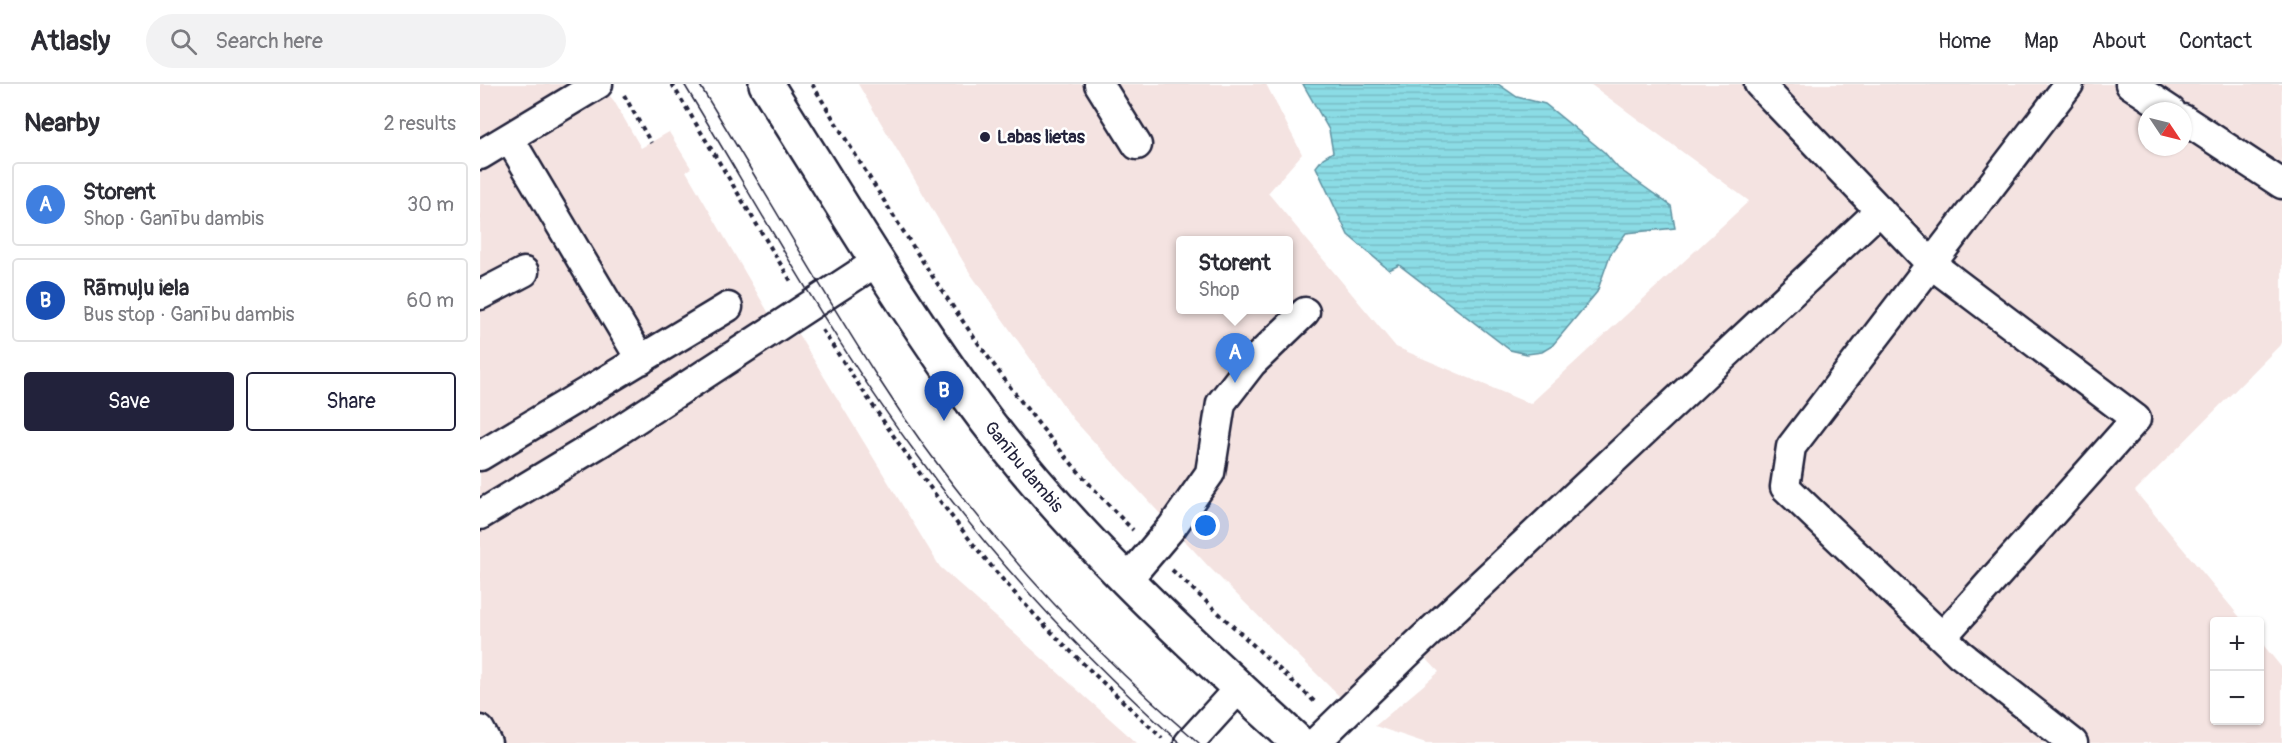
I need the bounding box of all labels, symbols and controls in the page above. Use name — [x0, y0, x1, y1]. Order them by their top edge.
search box — [146, 14, 566, 68]
text: Atlasly — [30, 24, 110, 59]
icon: search — [167, 25, 200, 58]
text: Search here — [215, 27, 323, 55]
text: Home — [1938, 28, 1991, 55]
text: Map — [2024, 28, 2059, 55]
text: About — [2092, 28, 2146, 55]
text: Contact — [2179, 28, 2252, 55]
north arrow — [2138, 102, 2192, 156]
text: Nearby — [24, 107, 100, 139]
text: 2 results — [384, 111, 456, 136]
place label: Labas lietas — [997, 126, 1086, 149]
marker: Labas lietas — [978, 130, 992, 144]
text: Storent — [83, 178, 155, 206]
text: A — [39, 192, 52, 217]
text: 30 m — [407, 192, 454, 217]
text: Shop · Ganību dambis — [83, 206, 264, 231]
popup — [1176, 236, 1293, 314]
text: Storent — [1198, 249, 1271, 277]
text: Rāmuļu iela — [83, 274, 189, 302]
text: Shop — [1198, 277, 1240, 302]
text: B — [40, 288, 51, 313]
text: 60 m — [407, 288, 454, 313]
text: Bus stop · Ganību dambis — [83, 302, 294, 327]
pin: A — [1216, 334, 1254, 383]
button: Save — [24, 372, 234, 431]
button: Share — [246, 372, 456, 431]
pin: B — [924, 372, 964, 421]
street label: Ganību dambis — [979, 416, 1069, 517]
your location — [1191, 511, 1220, 540]
map controls — [2210, 617, 2264, 725]
button: + — [2210, 617, 2264, 671]
button: − — [2210, 671, 2264, 725]

